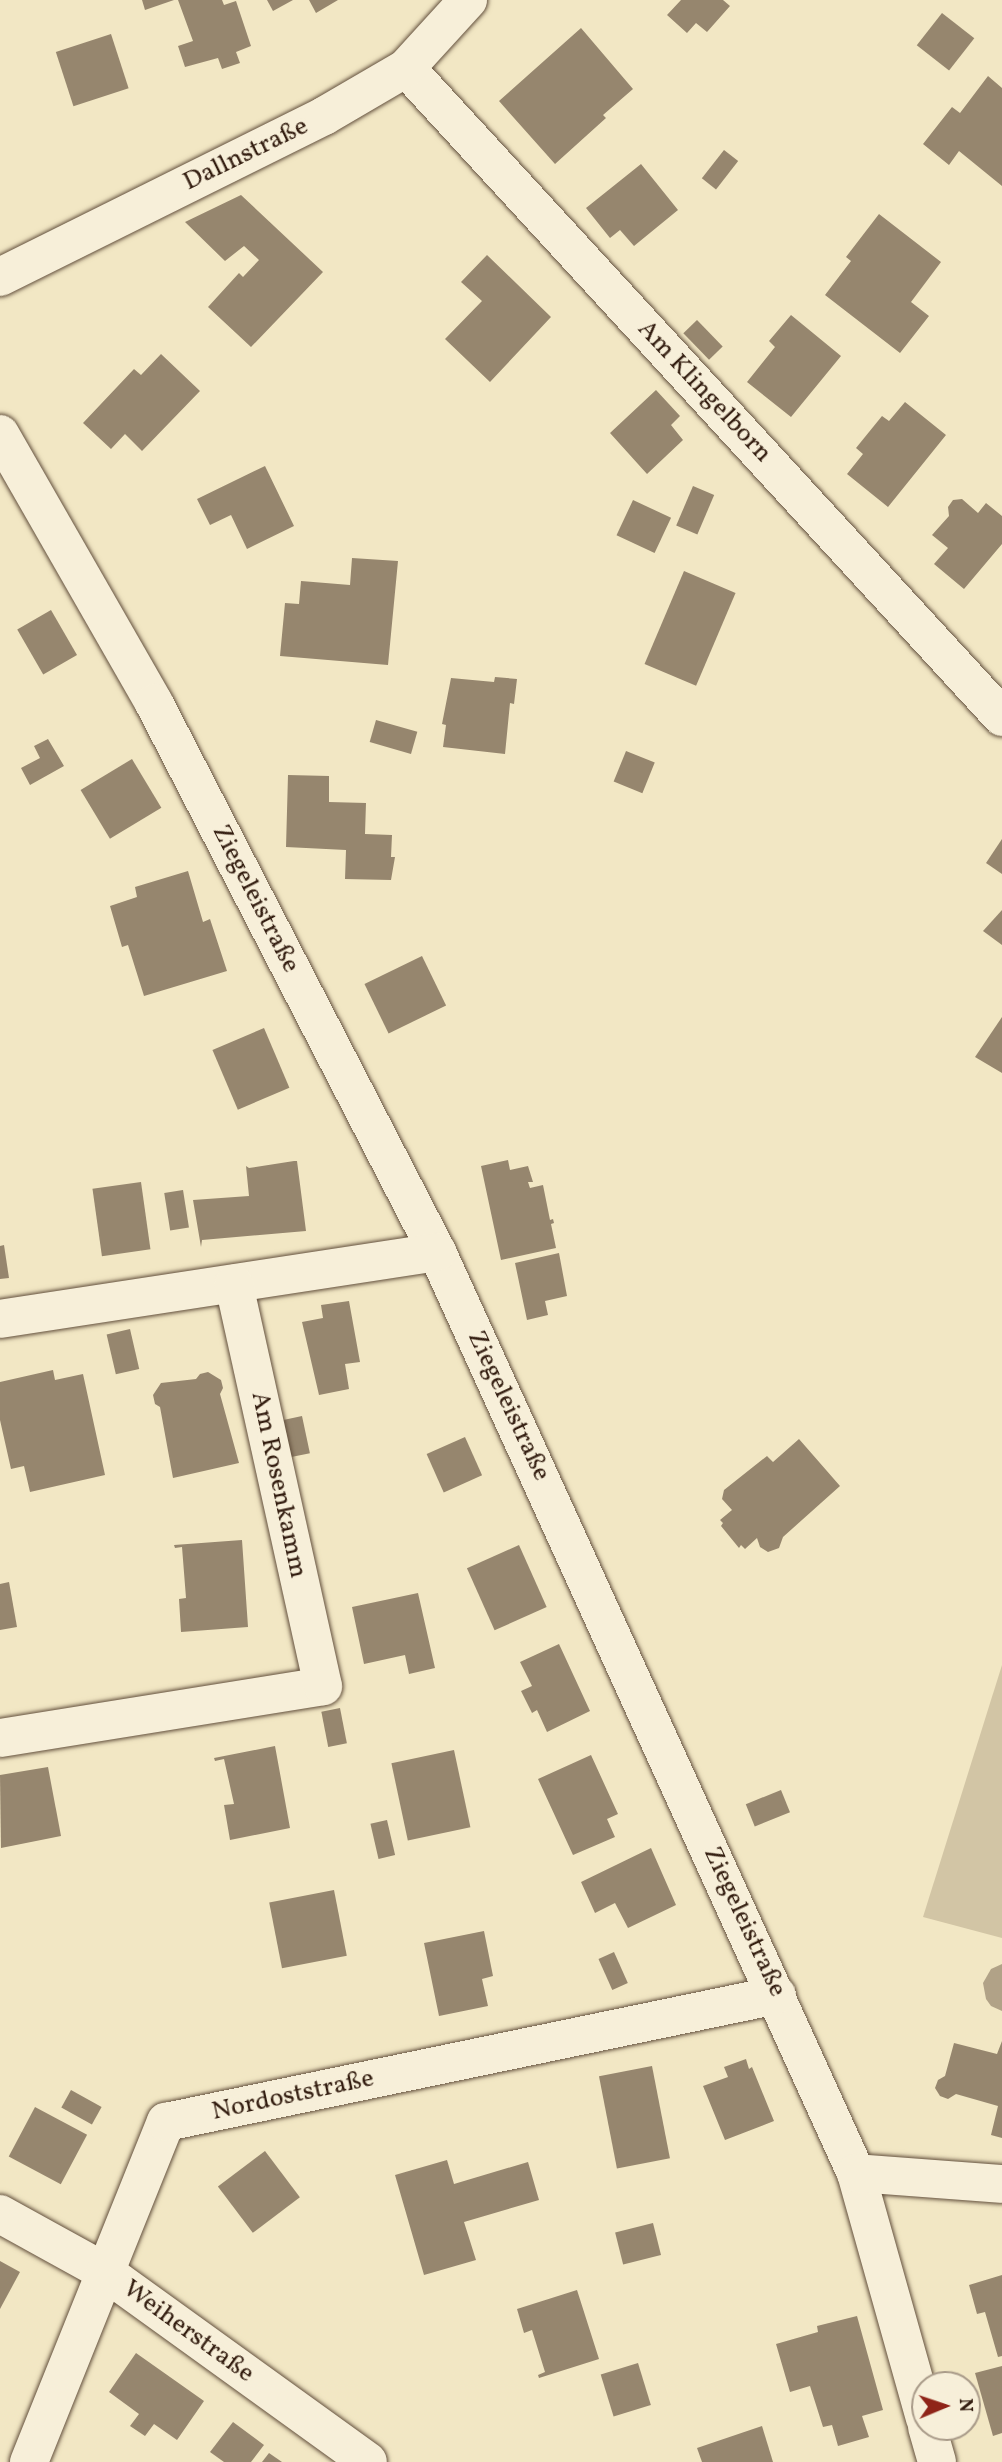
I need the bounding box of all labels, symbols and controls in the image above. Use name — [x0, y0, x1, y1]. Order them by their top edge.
street label: Dallnstraße — [179, 111, 313, 199]
street label: Am Klingelborn — [630, 314, 778, 470]
street label: Ziegeleistraße — [204, 820, 306, 978]
street label: Ziegeleistraße — [460, 1326, 556, 1486]
street label: Am Rosenkamm — [243, 1389, 313, 1581]
street label: Ziegeleistraße — [696, 1842, 792, 2002]
street label: Nordoststraße — [209, 2064, 377, 2128]
street label: Weiherstraße — [116, 2274, 260, 2390]
north arrow — [911, 2371, 981, 2441]
text: N — [952, 2398, 978, 2413]

